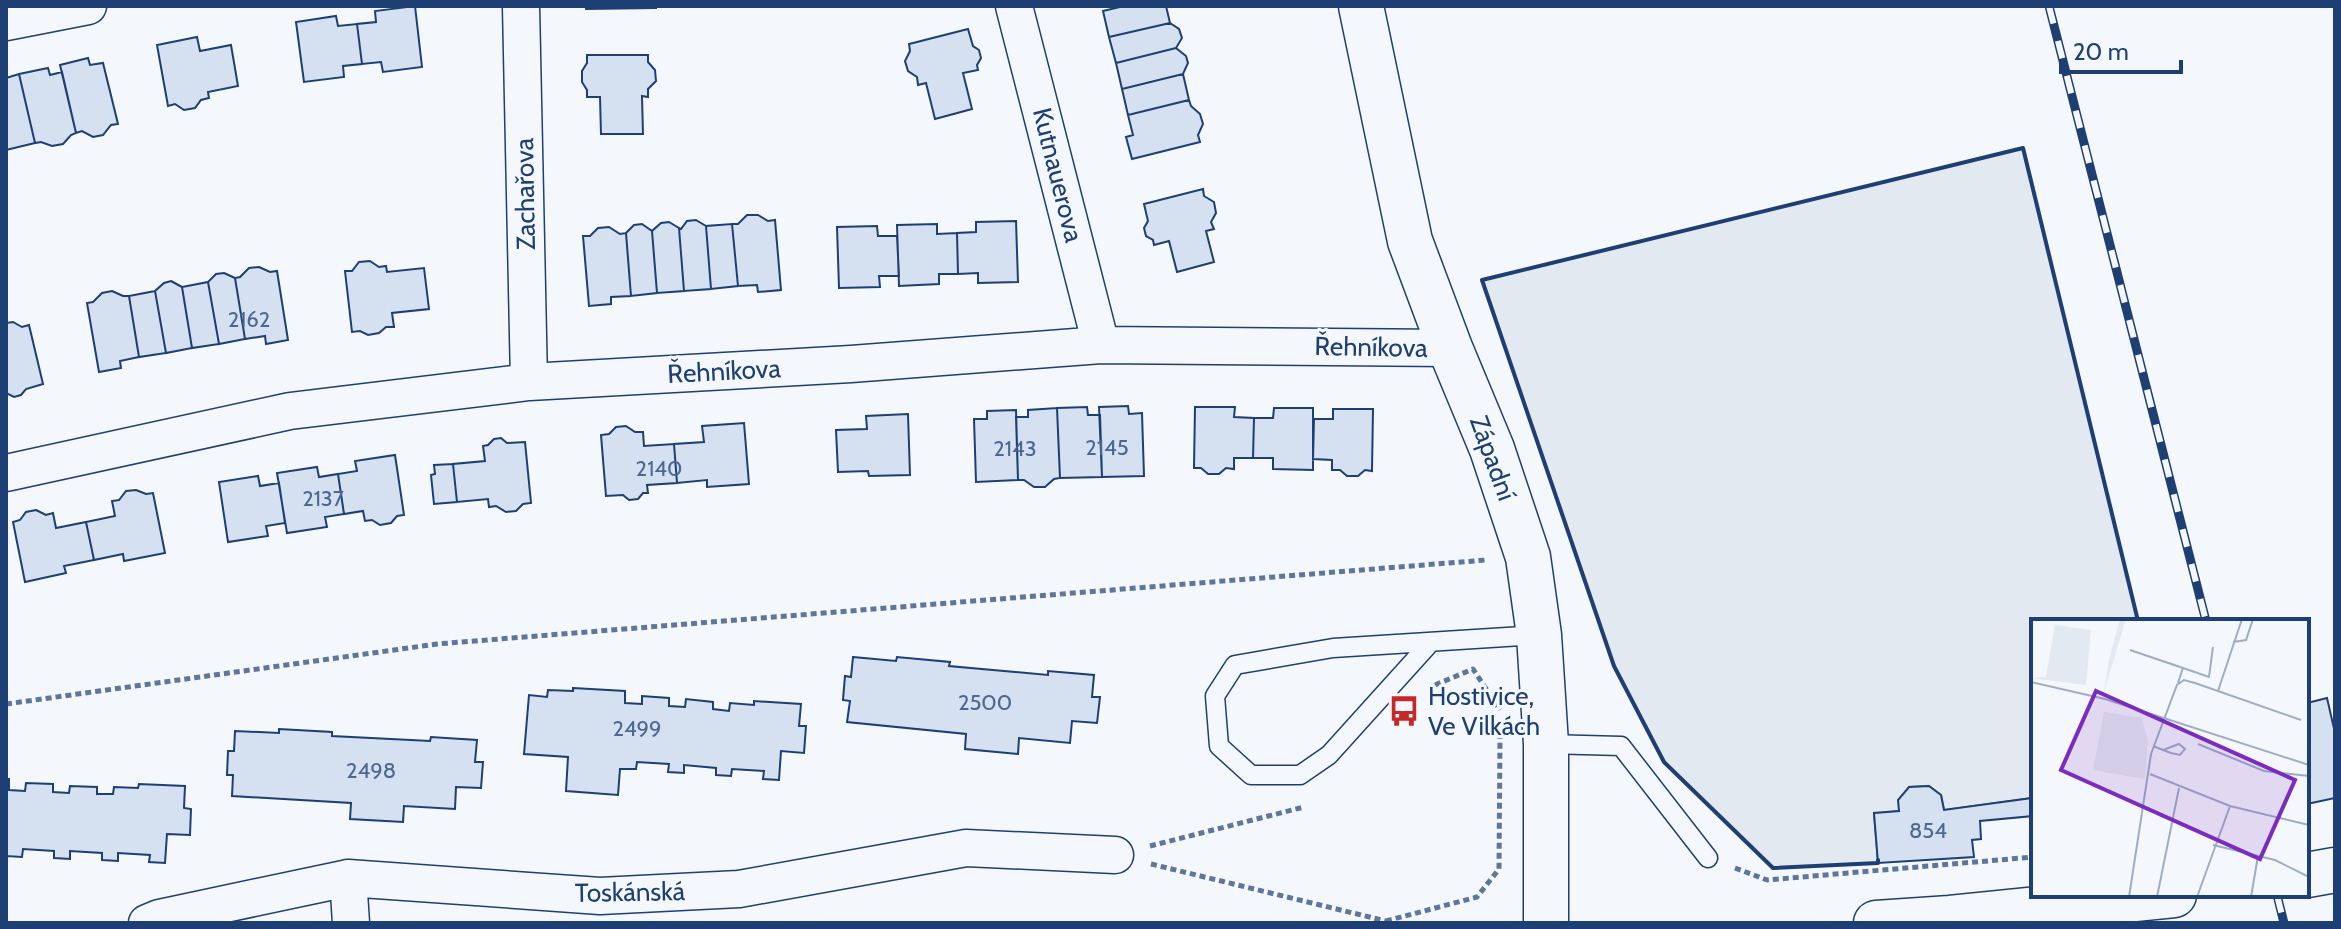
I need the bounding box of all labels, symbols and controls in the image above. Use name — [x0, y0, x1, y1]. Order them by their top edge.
scale bar — [2061, 24, 2181, 74]
text: 20 m — [2073, 37, 2129, 66]
street label: Kutnauerova — [1026, 104, 1090, 246]
street label: Zachařova — [508, 137, 542, 250]
house number: 2162 — [228, 306, 270, 333]
street label: Řehníkova — [1314, 330, 1428, 364]
street label: Řehníkova — [667, 352, 782, 390]
street label: Západní — [1463, 411, 1523, 505]
house number: 2145 — [1085, 434, 1129, 461]
house number: 2143 — [993, 435, 1037, 462]
house number: 2140 — [636, 455, 682, 482]
house number: 2137 — [302, 485, 344, 512]
inset map — [2031, 619, 2309, 897]
place label: Hostivice, Ve Vilkách — [1428, 680, 1540, 742]
house number: 2500 — [958, 689, 1012, 716]
bus stop icon: Hostivice, Ve Vilkách — [1387, 694, 1421, 728]
house number: 2499 — [612, 715, 662, 742]
house number: 2498 — [346, 757, 396, 784]
house number: 854 — [1909, 817, 1947, 844]
street label: Toskánská — [575, 875, 686, 909]

